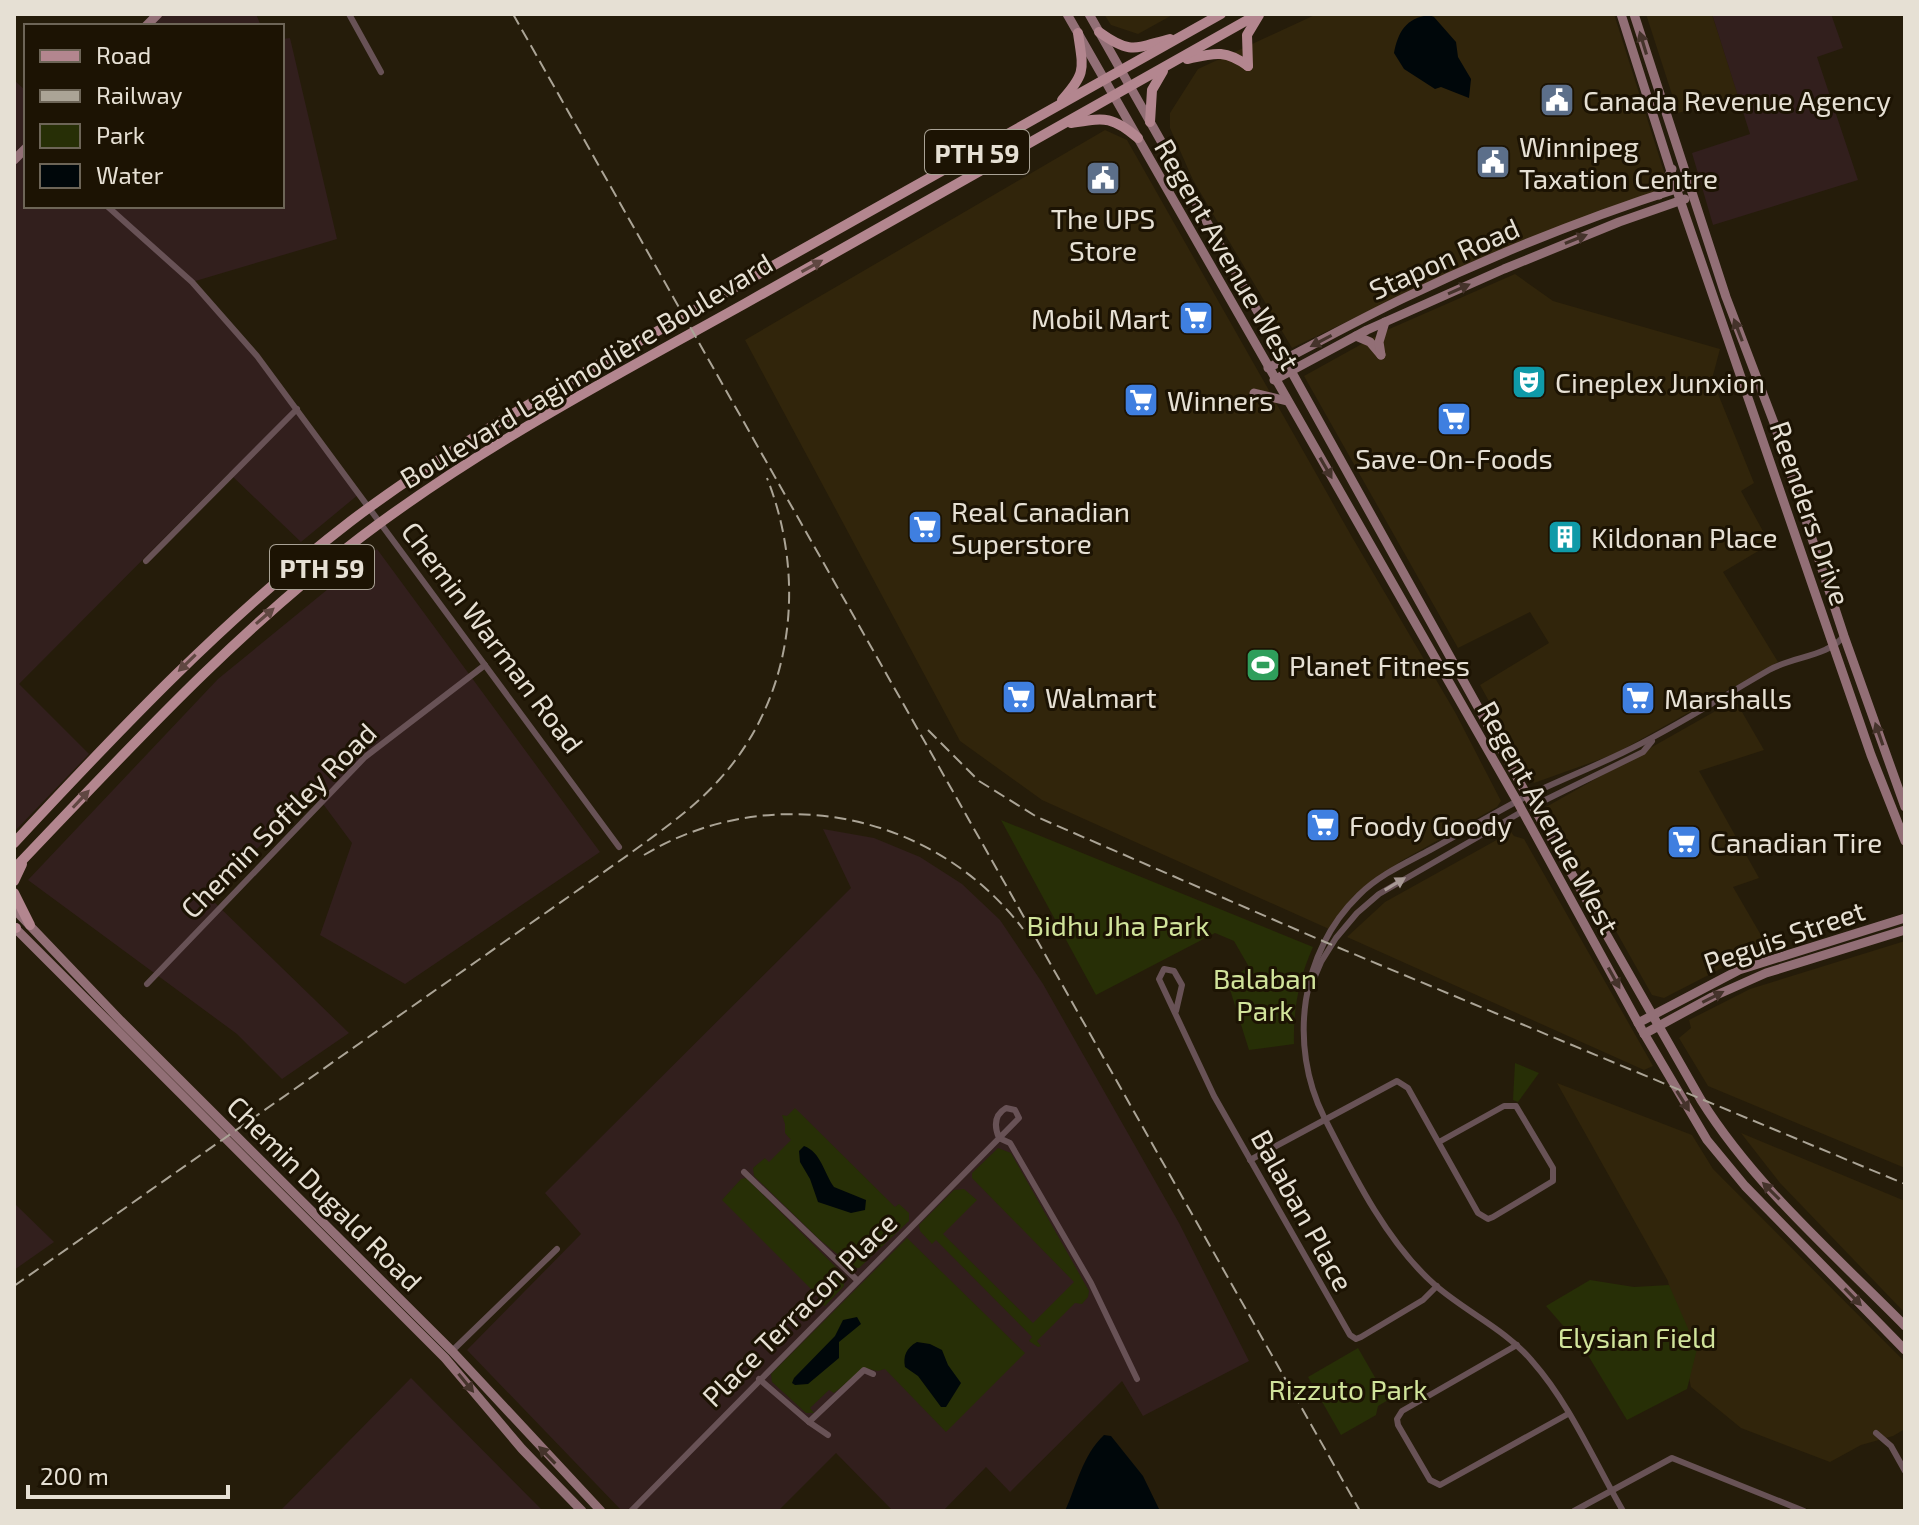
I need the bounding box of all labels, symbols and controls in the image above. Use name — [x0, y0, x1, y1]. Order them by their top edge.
legend — [24, 24, 284, 208]
one-way arrow — [1636, 31, 1649, 55]
text: Road — [96, 40, 151, 69]
text: Railway — [96, 80, 183, 109]
public building icon: Canada Revenue Agency — [1538, 81, 1576, 119]
place label: Canada Revenue Agency — [1583, 83, 1891, 117]
text: Park — [96, 120, 145, 149]
place label: Winnipeg Taxation Centre — [1519, 129, 1718, 195]
road number: PTH 59 — [925, 130, 1029, 174]
street label: Regent Avenue West — [1148, 133, 1308, 375]
public building icon: Winnipeg Taxation Centre — [1474, 143, 1512, 181]
public building icon: The UPS Store — [1084, 159, 1122, 197]
text: Water — [96, 160, 164, 189]
place label: The UPS Store — [1051, 201, 1155, 267]
street label: Stapon Road — [1364, 210, 1524, 306]
one-way arrow — [1564, 233, 1588, 246]
street label: Boulevard Lagimodière Boulevard — [394, 245, 778, 495]
one-way arrow — [800, 259, 823, 272]
one-way arrow — [1447, 283, 1471, 296]
supermarket icon: Mobil Mart — [1177, 299, 1215, 337]
place label: Mobil Mart — [1031, 301, 1170, 335]
one-way arrow — [1731, 318, 1744, 342]
one-way arrow — [1310, 333, 1332, 347]
theatre icon: Cineplex Junxion — [1510, 363, 1548, 401]
place label: Cineplex Junxion — [1555, 365, 1765, 399]
supermarket icon: Winners — [1122, 381, 1160, 419]
place label: Winners — [1167, 383, 1274, 417]
supermarket icon: Save-On-Foods — [1435, 400, 1473, 438]
street label: Reenders Drive — [1764, 416, 1858, 610]
place label: Save-On-Foods — [1355, 441, 1553, 475]
one-way arrow — [1319, 457, 1333, 480]
place label: Real Canadian Superstore — [951, 494, 1130, 560]
supermarket icon: Real Canadian Superstore — [906, 508, 944, 546]
street label: Chemin Warman Road — [395, 515, 591, 759]
building icon: Kildonan Place — [1546, 518, 1584, 556]
place label: Kildonan Place — [1591, 520, 1778, 554]
road number: PTH 59 — [270, 545, 374, 589]
one-way arrow — [255, 607, 274, 625]
sports icon: Planet Fitness — [1244, 646, 1282, 684]
place label: Planet Fitness — [1289, 648, 1470, 682]
one-way arrow — [178, 653, 197, 672]
supermarket icon: Walmart — [1000, 678, 1038, 716]
supermarket icon: Marshalls — [1619, 679, 1657, 717]
place label: Walmart — [1045, 680, 1157, 714]
place label: Marshalls — [1664, 681, 1792, 715]
street label: Regent Avenue West — [1471, 695, 1627, 939]
street label: Chemin Softley Road — [173, 715, 383, 925]
one-way arrow — [1872, 722, 1885, 746]
one-way arrow — [71, 790, 89, 809]
supermarket icon: Foody Goody — [1304, 806, 1342, 844]
place label: Foody Goody — [1349, 808, 1512, 842]
supermarket icon: Canadian Tire — [1665, 823, 1703, 861]
place label: Canadian Tire — [1710, 825, 1882, 859]
one-way arrow — [1384, 878, 1406, 892]
street label: Peguis Street — [1699, 893, 1869, 979]
park label: Bidhu Jha Park — [1027, 908, 1209, 942]
park label: Balaban Park — [1213, 961, 1317, 1027]
one-way arrow — [1607, 967, 1620, 990]
one-way arrow — [1701, 991, 1724, 1004]
street label: Chemin Dugald Road — [220, 1088, 430, 1298]
one-way arrow — [1676, 1090, 1690, 1112]
street label: Balaban Place — [1245, 1123, 1361, 1297]
one-way arrow — [1763, 1182, 1781, 1201]
street label: Place Terracon Place — [695, 1205, 903, 1413]
one-way arrow — [1844, 1287, 1862, 1306]
park label: Elysian Field — [1558, 1320, 1716, 1354]
park label: Rizzuto Park — [1269, 1372, 1427, 1406]
one-way arrow — [457, 1373, 473, 1393]
one-way arrow — [539, 1446, 557, 1465]
scale bar — [28, 1449, 228, 1499]
text: 200 m — [40, 1461, 109, 1490]

